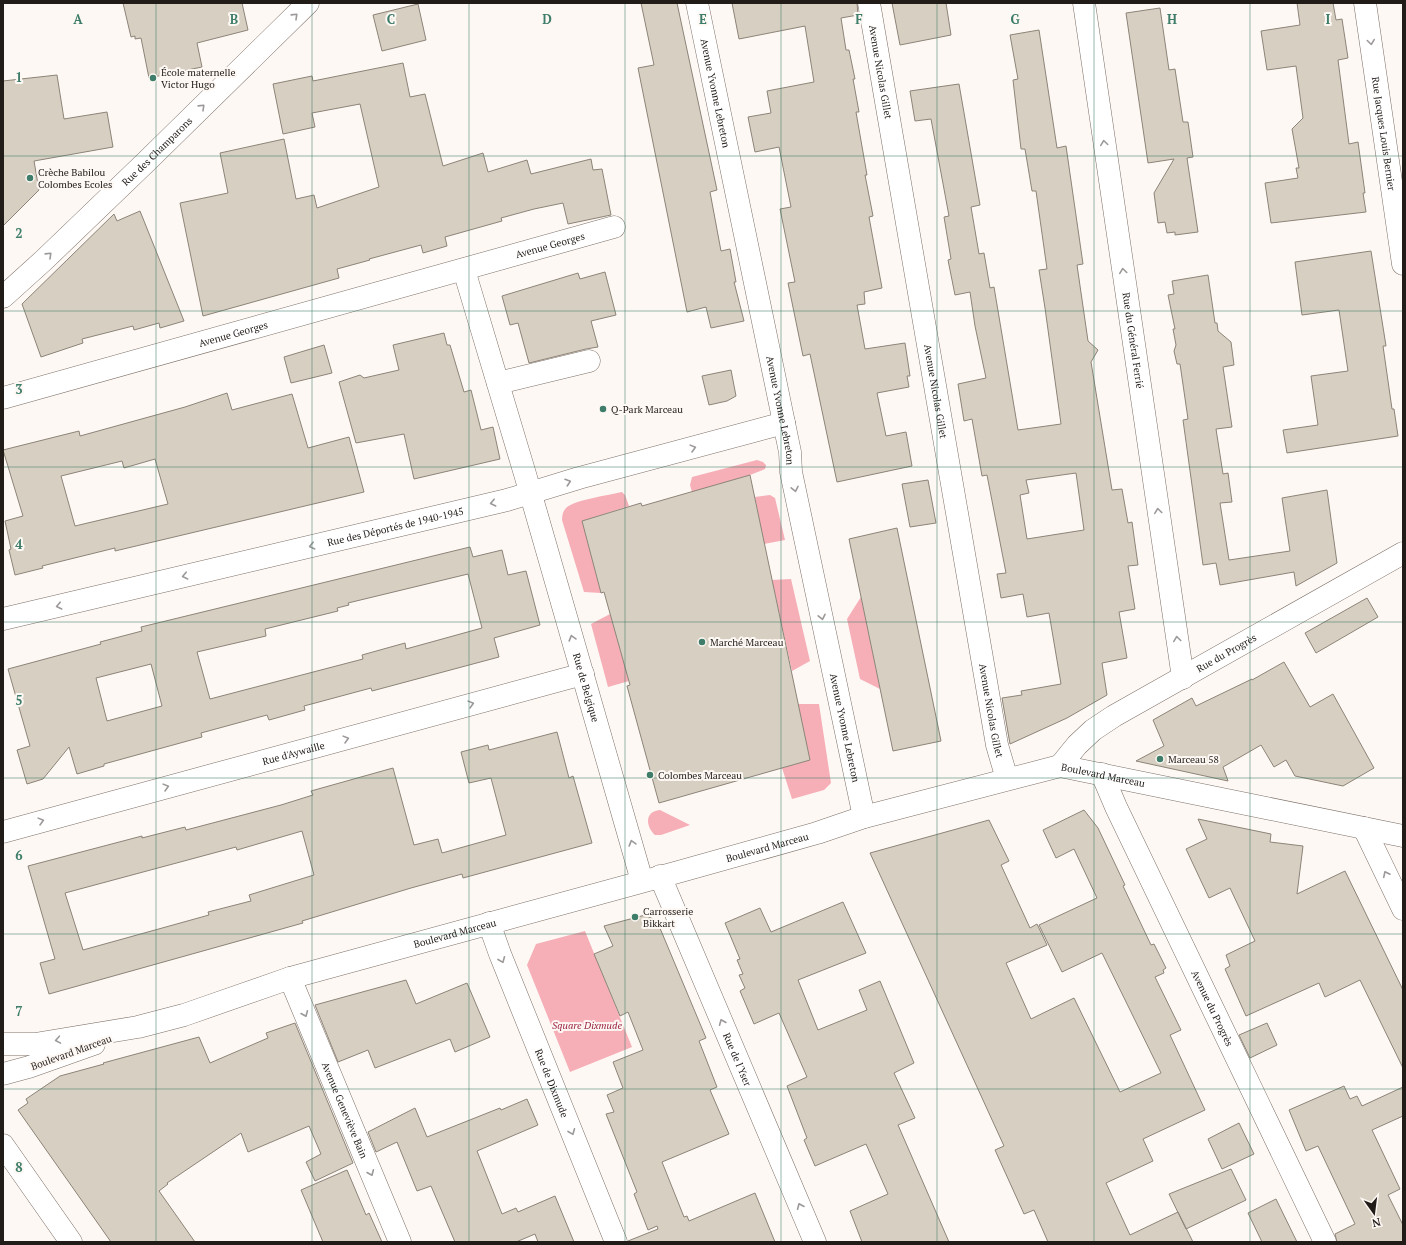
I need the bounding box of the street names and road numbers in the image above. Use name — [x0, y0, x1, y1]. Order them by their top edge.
street label: Avenue Nicolas Gillet — [866, 24, 895, 120]
street label: Avenue Yvonne Lebreton — [698, 38, 733, 149]
street label: Rue Jacques Louis Bernier — [1369, 76, 1398, 192]
street label: Rue des Champarons — [119, 114, 195, 189]
street label: Avenue Georges — [514, 230, 586, 261]
street label: Rue du Général Ferrié — [1120, 292, 1146, 389]
street label: Avenue Georges — [197, 318, 269, 350]
street label: Avenue Nicolas Gillet — [921, 343, 950, 440]
street label: Avenue Yvonne Lebreton — [763, 355, 797, 465]
street label: Rue des Déportés de 1940-1945 — [326, 505, 465, 549]
street label: Rue du Progrès — [1194, 631, 1259, 675]
street label: Rue de Belgique — [570, 651, 602, 724]
street label: Avenue Nicolas Gillet — [976, 663, 1006, 759]
street label: Avenue Yvonne Lebreton — [827, 672, 862, 784]
street label: Rue d'Aywaille — [261, 739, 326, 768]
street label: Boulevard Marceau — [1060, 760, 1146, 790]
street label: Boulevard Marceau — [724, 830, 810, 865]
street label: Boulevard Marceau — [412, 916, 498, 951]
street label: Avenue du Progrès — [1188, 968, 1236, 1048]
street label: Rue de l'Yser — [720, 1031, 754, 1088]
street label: Boulevard Marceau — [29, 1032, 114, 1073]
street label: Rue de Dixmude — [532, 1047, 571, 1119]
street label: Avenue Geneviève Bain — [319, 1060, 370, 1160]

